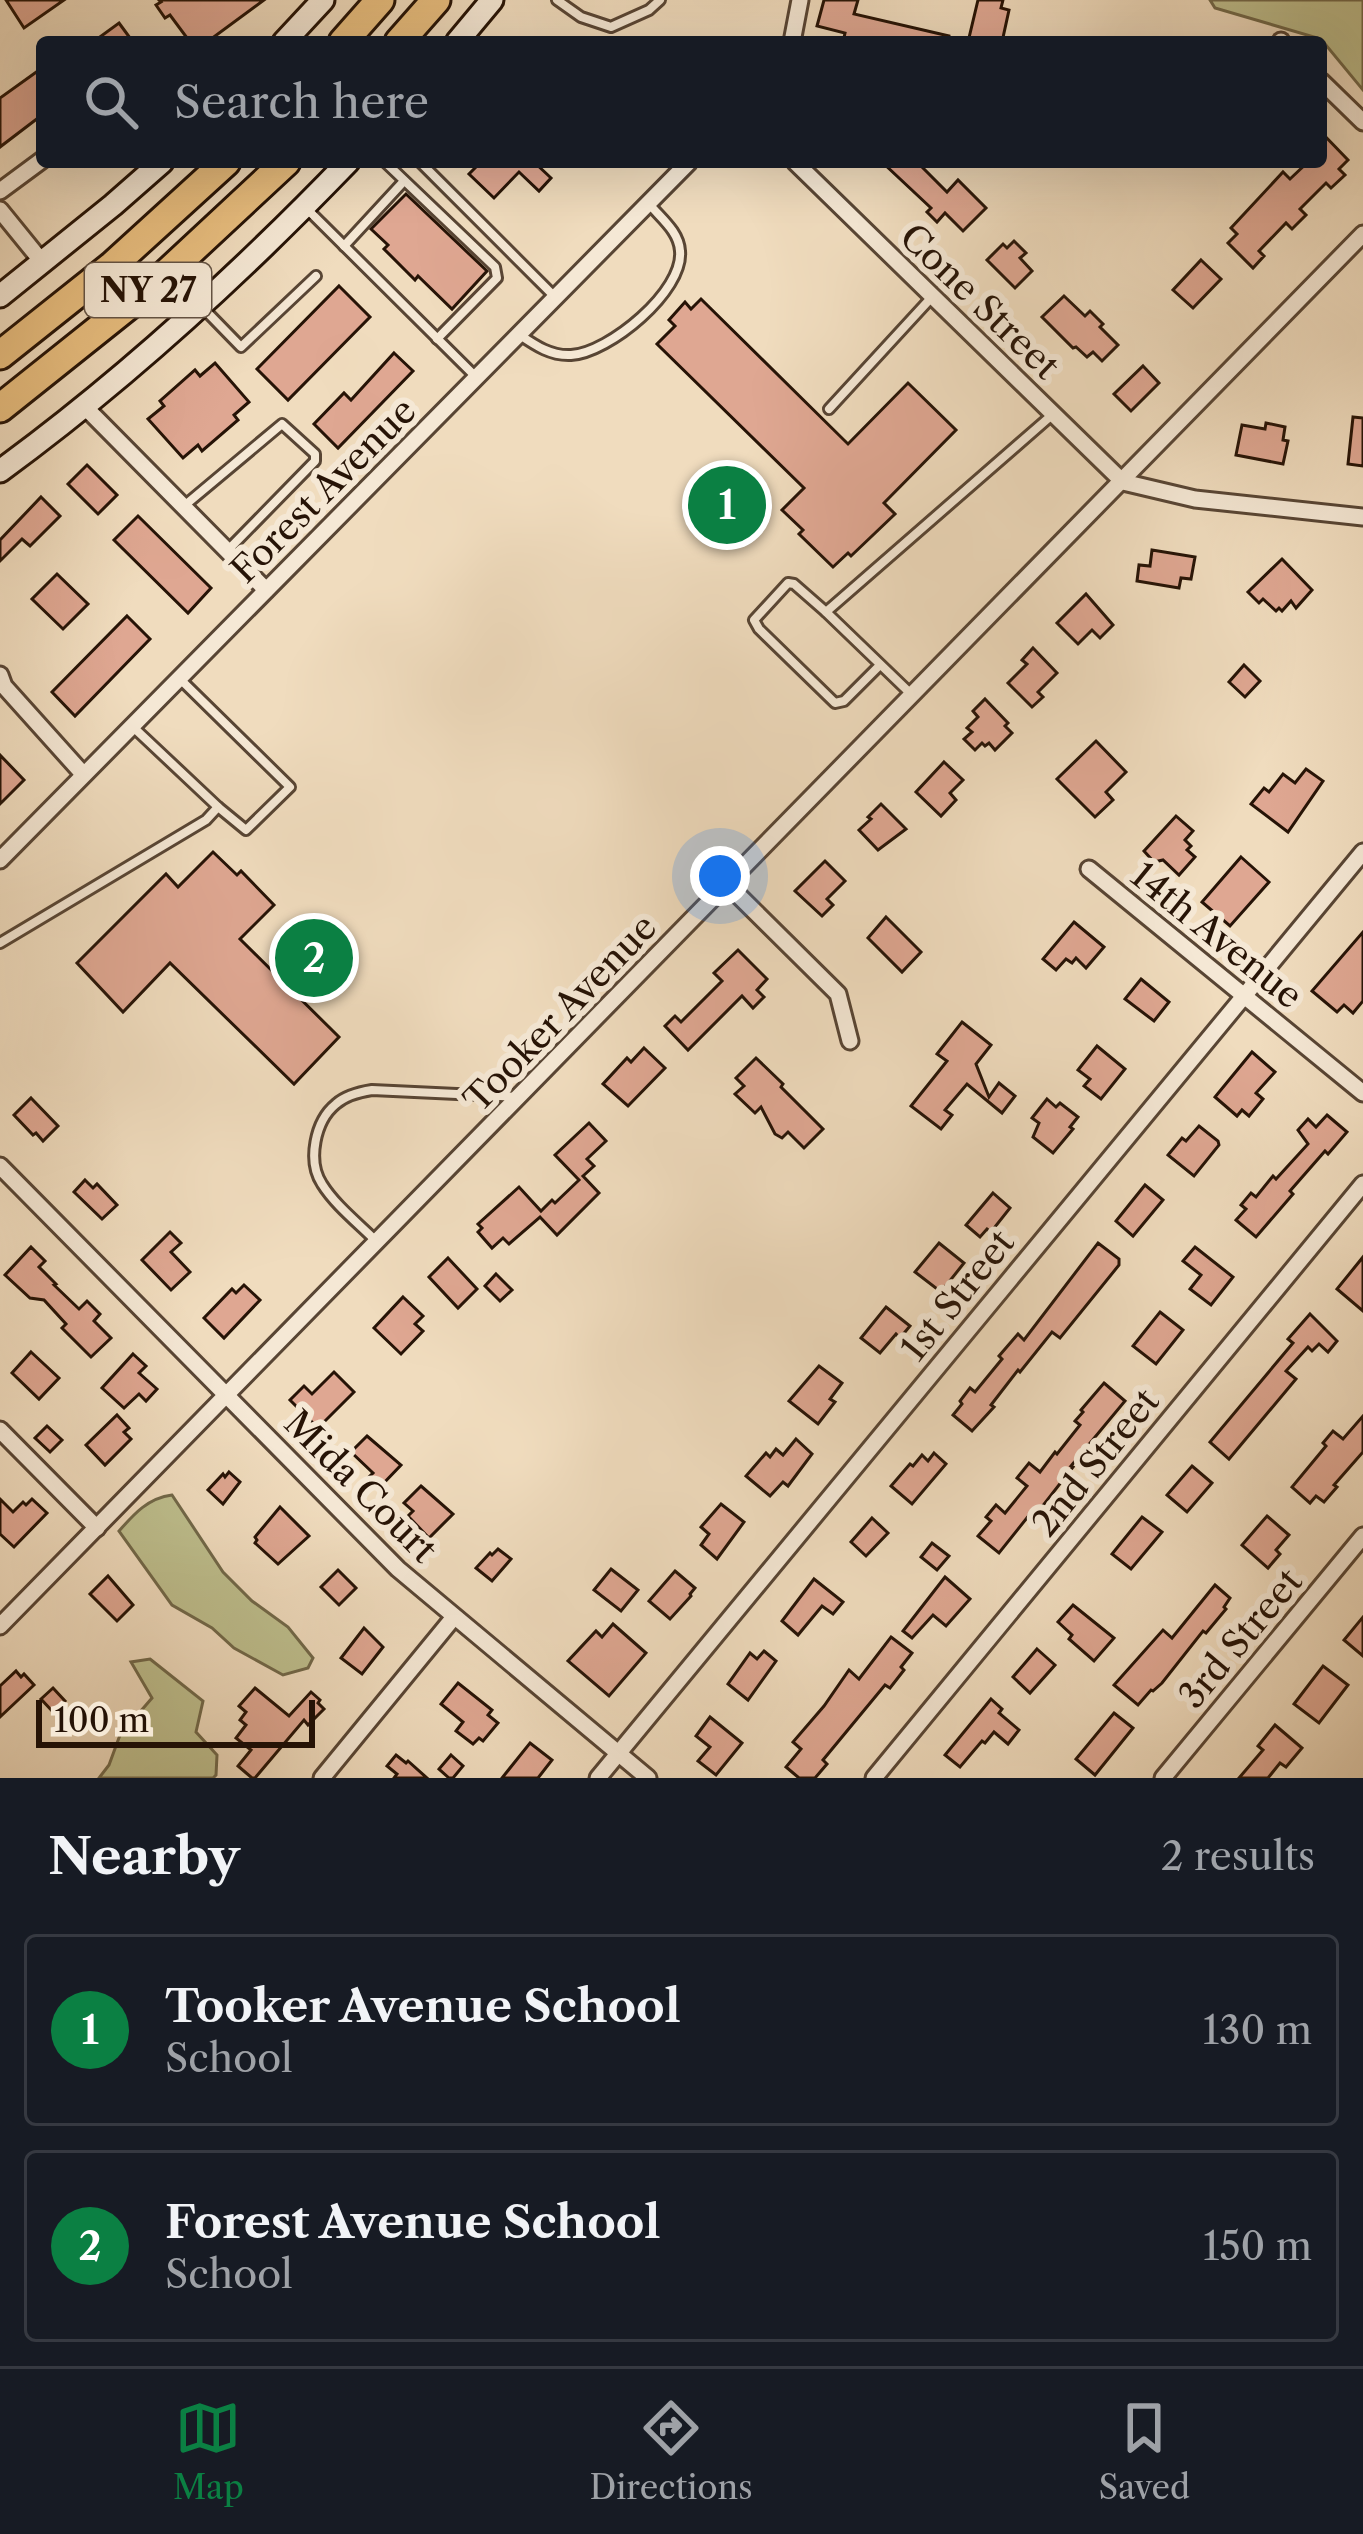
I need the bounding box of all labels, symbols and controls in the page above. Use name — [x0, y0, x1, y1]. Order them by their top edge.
search box — [36, 36, 1327, 168]
icon: search — [78, 69, 144, 135]
text: Search here — [174, 74, 429, 130]
street label: Cone Street — [891, 214, 1069, 388]
road number: NY 27 — [85, 263, 211, 317]
street label: Forest Avenue — [221, 388, 425, 592]
pin: 1 — [688, 460, 766, 550]
your location — [690, 846, 750, 906]
street label: 14th Avenue — [1123, 853, 1311, 1017]
street label: Tooker Avenue — [455, 905, 665, 1121]
pin: 2 — [275, 913, 353, 1003]
street label: 1st Street — [891, 1221, 1023, 1369]
street label: 2nd Street — [1022, 1379, 1168, 1545]
street label: Mida Court — [276, 1401, 446, 1571]
street label: 3rd Street — [1169, 1559, 1311, 1717]
scale bar — [36, 1694, 315, 1747]
text: 100 m — [54, 1700, 149, 1741]
text: Nearby — [48, 1825, 240, 1887]
text: 2 results — [1161, 1832, 1315, 1880]
text: Tooker Avenue School — [165, 1978, 681, 2034]
text: 1 — [81, 2006, 99, 2054]
text: 130 m — [1203, 2006, 1312, 2054]
text: School — [165, 2034, 293, 2082]
text: Forest Avenue School — [165, 2194, 660, 2250]
text: 2 — [78, 2222, 102, 2270]
text: 150 m — [1203, 2222, 1312, 2270]
text: School — [165, 2250, 293, 2298]
tab: Map — [173, 2395, 244, 2508]
tab: Directions — [590, 2395, 753, 2508]
tab: Saved — [1098, 2395, 1190, 2508]

